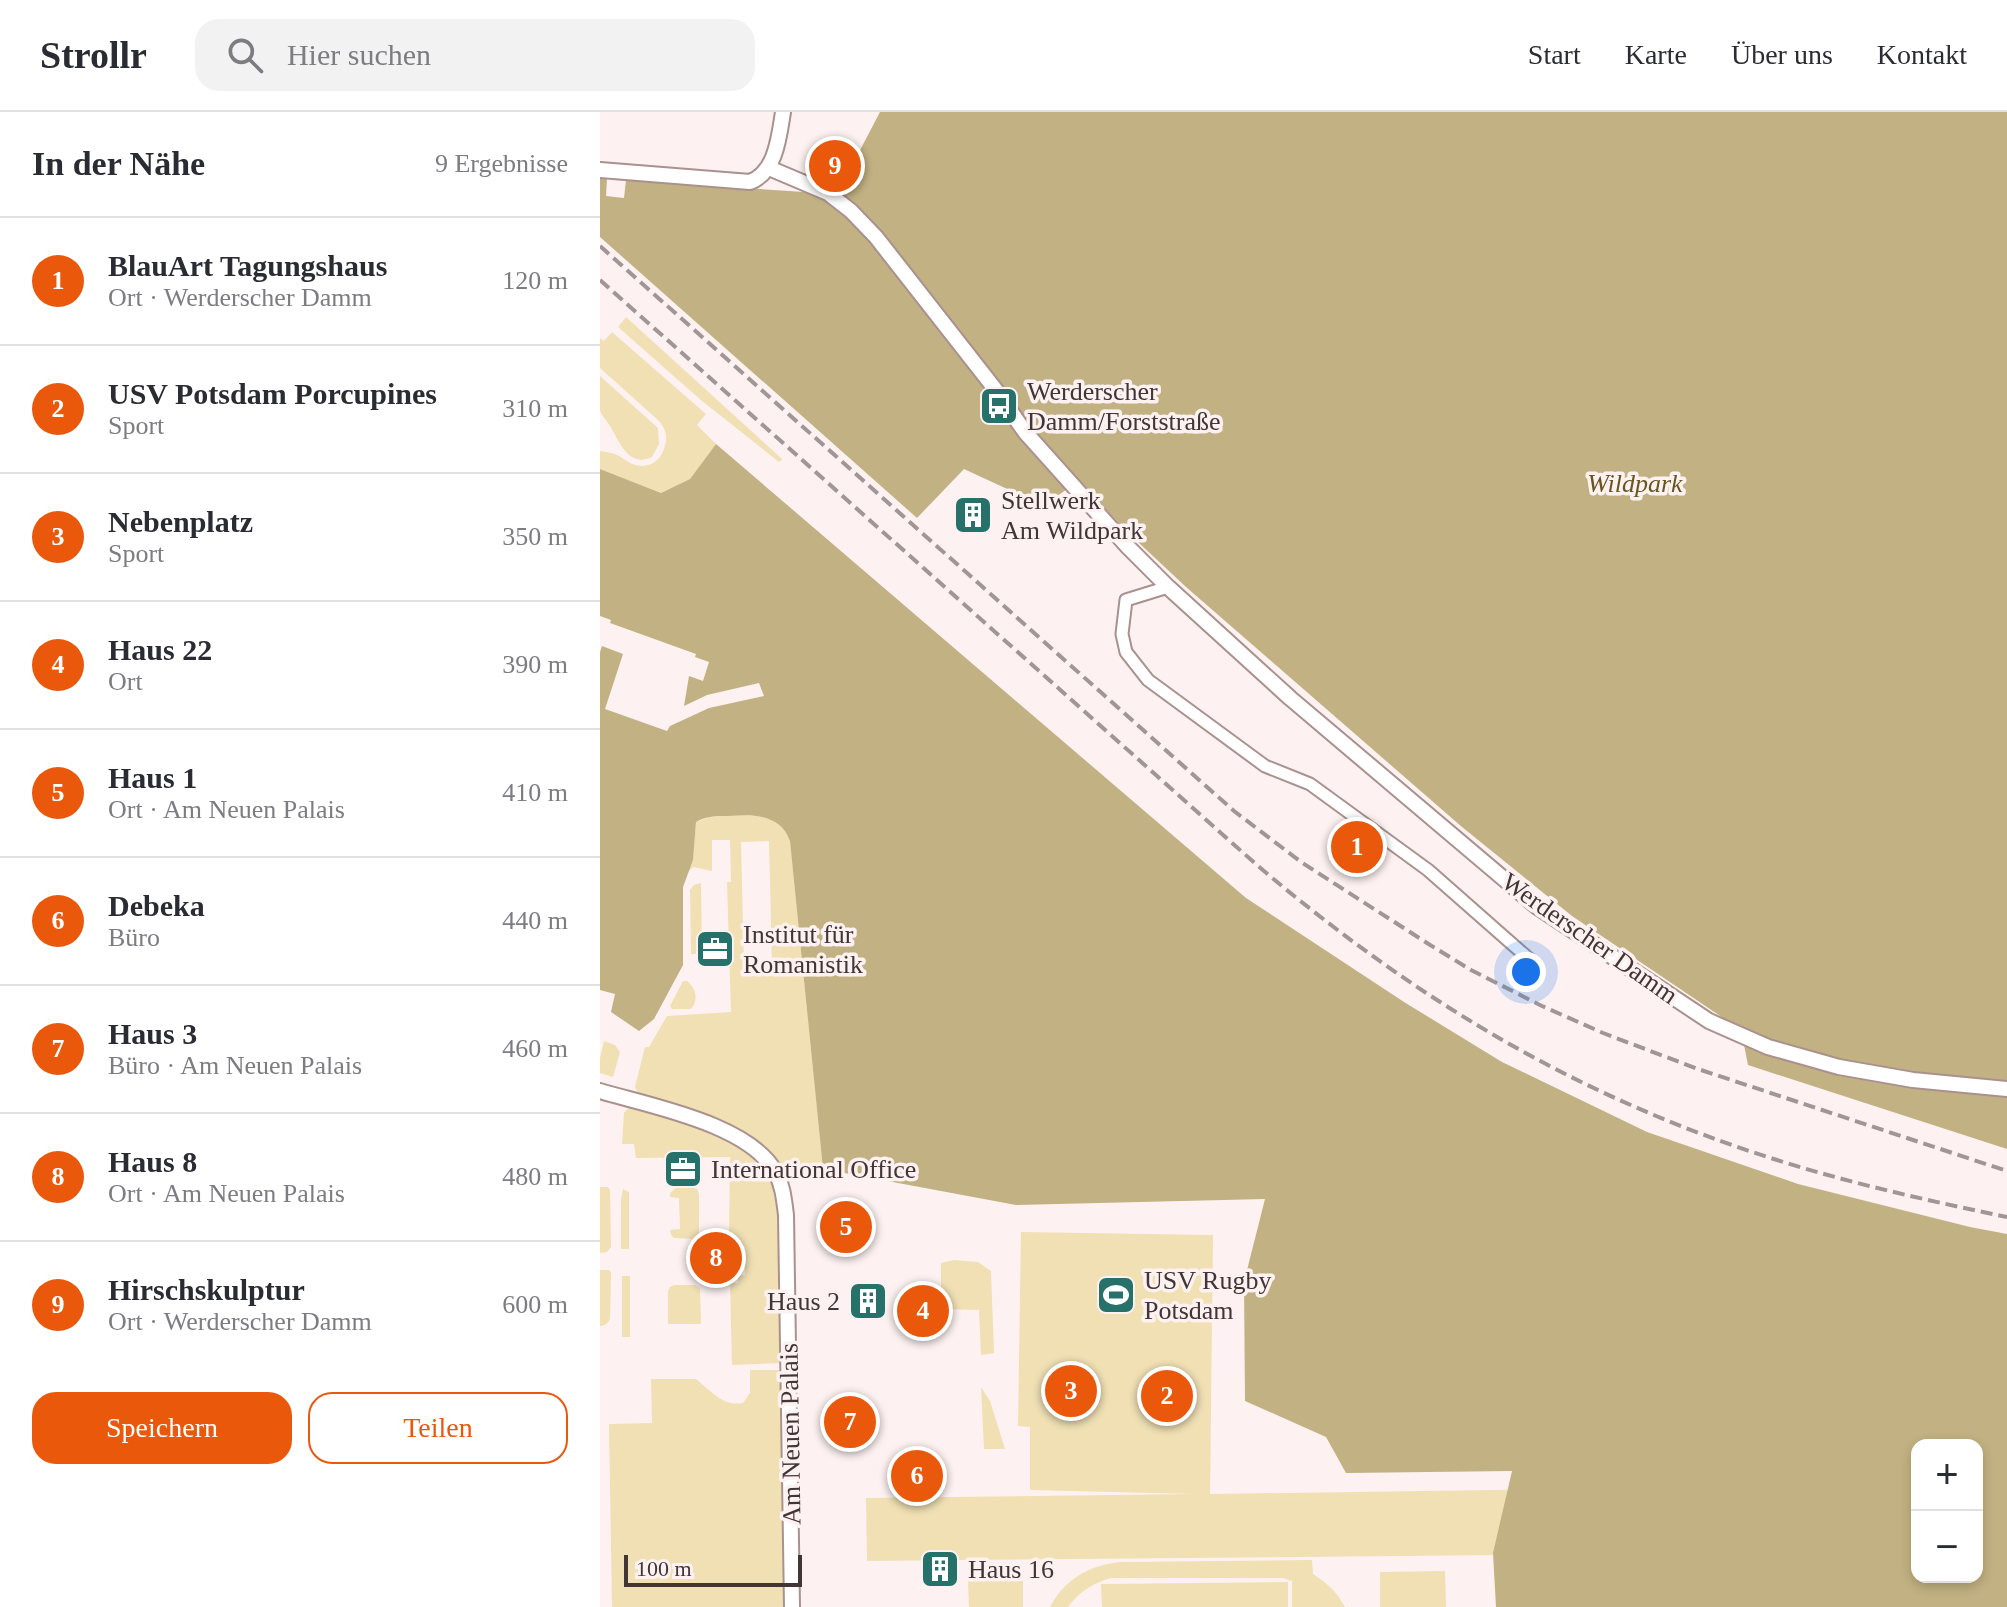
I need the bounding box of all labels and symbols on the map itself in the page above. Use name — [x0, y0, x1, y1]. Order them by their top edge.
pin: 9 — [809, 136, 861, 196]
place label: Werderscher Damm/Forststraße — [1027, 377, 1221, 436]
bus stop icon: Werderscher Damm/Forststraße — [978, 385, 1020, 427]
park label: Wildpark — [1587, 469, 1683, 498]
place label: Stellwerk Am Wildpark — [1001, 486, 1143, 545]
building icon: Stellwerk Am Wildpark — [952, 494, 994, 536]
pin: 1 — [1331, 817, 1383, 877]
street label: Werderscher Damm — [1496, 867, 1683, 1010]
place label: Institut für Romanistik — [743, 920, 863, 979]
office icon: Institut für Romanistik — [694, 928, 736, 970]
your location — [1506, 952, 1546, 992]
office icon: International Office — [662, 1148, 704, 1190]
place label: International Office — [711, 1155, 916, 1184]
pin: 5 — [820, 1197, 872, 1257]
pin: 8 — [690, 1228, 742, 1288]
place label: USV Rugby Potsdam — [1144, 1266, 1271, 1325]
sports icon: USV Rugby Potsdam — [1095, 1274, 1137, 1316]
building icon: Haus 2 — [847, 1280, 889, 1322]
pin: 4 — [897, 1281, 949, 1341]
place label: Haus 2 — [767, 1287, 840, 1316]
street label: Am Neuen Palais — [774, 1343, 807, 1525]
pin: 3 — [1045, 1361, 1097, 1421]
pin: 2 — [1141, 1366, 1193, 1426]
pin: 7 — [824, 1392, 876, 1452]
pin: 6 — [891, 1446, 943, 1506]
building icon: Haus 16 — [919, 1548, 961, 1590]
scale bar — [624, 1551, 802, 1587]
place label: Haus 16 — [968, 1555, 1054, 1584]

